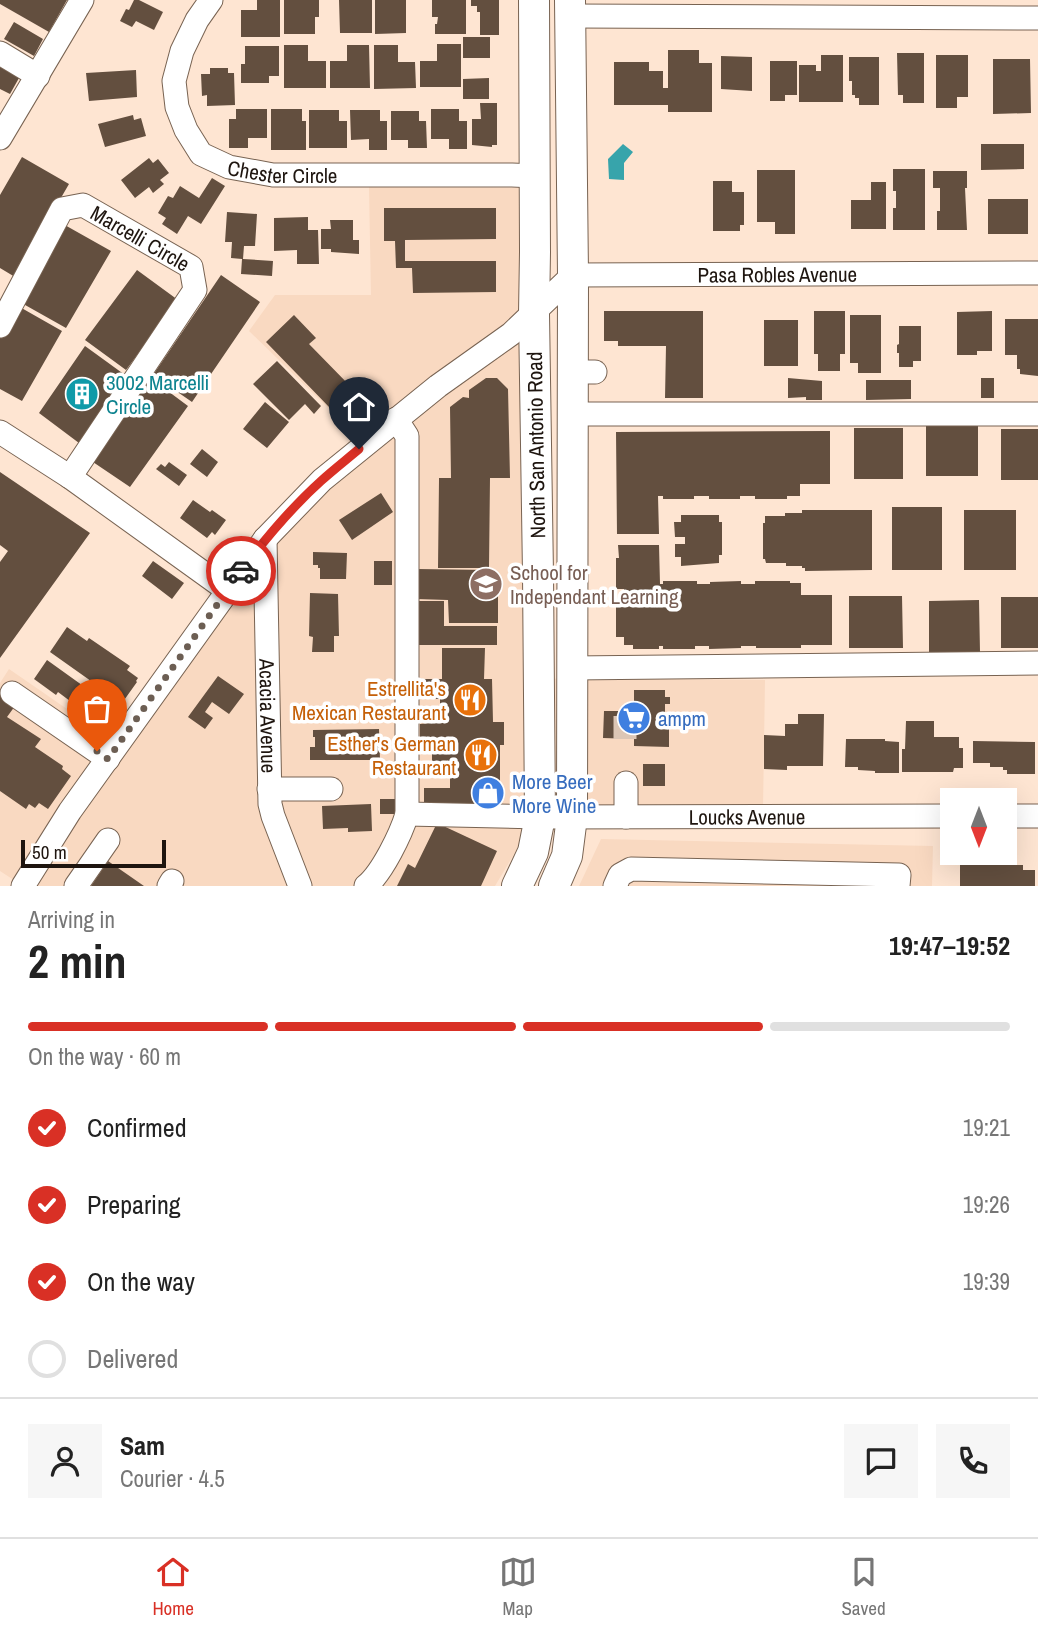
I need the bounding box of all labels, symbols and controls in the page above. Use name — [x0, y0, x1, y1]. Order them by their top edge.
street label: Chester Circle — [225, 153, 337, 190]
street label: Marcelli Circle — [85, 198, 195, 278]
street label: Pasa Robles Avenue — [697, 259, 857, 289]
street label: North San Antonio Road — [520, 351, 552, 539]
place label: 3002 Marcelli Circle — [106, 368, 209, 421]
building icon: 3002 Marcelli Circle — [63, 375, 101, 413]
pin — [329, 377, 389, 449]
icon: home — [340, 388, 378, 426]
courier — [206, 536, 276, 606]
icon: car — [222, 552, 260, 590]
place label: School for Independant Learning — [510, 558, 679, 611]
school or university icon: School for Independant Learning — [467, 565, 505, 603]
street label: Acacia Avenue — [253, 657, 284, 774]
place label: Estrellita's Mexican Restaurant — [292, 674, 446, 727]
pin — [67, 679, 127, 751]
restaurant icon: Estrellita's Mexican Restaurant — [451, 681, 489, 719]
icon: bag — [78, 690, 116, 728]
supermarket icon: ampm — [615, 699, 653, 737]
place label: ampm — [658, 704, 706, 733]
place label: Esther's German Restaurant — [327, 729, 456, 782]
restaurant icon: Esther's German Restaurant — [462, 736, 500, 774]
place label: More Beer More Wine — [512, 767, 596, 820]
shop icon: More Beer More Wine — [469, 774, 507, 812]
north arrow — [940, 788, 1017, 864]
map controls — [940, 788, 1017, 865]
street label: Loucks Avenue — [689, 802, 805, 831]
scale bar — [21, 837, 166, 869]
text: 50 m — [32, 839, 67, 865]
text: Arriving in — [28, 904, 115, 935]
text: 19:47–19:52 — [889, 928, 1010, 963]
text: 2 min — [28, 930, 127, 992]
text: On the way · 60 m — [28, 1041, 181, 1072]
icon: check — [28, 1109, 66, 1147]
text: Confirmed — [87, 1110, 187, 1145]
text: 19:21 — [963, 1112, 1010, 1143]
icon: check — [28, 1186, 66, 1224]
text: Preparing — [87, 1187, 181, 1222]
text: 19:26 — [963, 1189, 1010, 1220]
icon: check — [28, 1263, 66, 1301]
text: On the way — [87, 1264, 195, 1299]
text: 19:39 — [963, 1266, 1010, 1297]
text: Delivered — [87, 1341, 178, 1376]
button: person — [28, 1424, 102, 1498]
button: chat — [844, 1424, 918, 1498]
button: phone — [936, 1424, 1010, 1498]
text: Sam — [120, 1428, 165, 1463]
text: Courier · 4.5 — [120, 1463, 225, 1494]
tab: Home — [152, 1553, 194, 1621]
tab: Map — [499, 1553, 537, 1621]
tab: Saved — [841, 1553, 886, 1621]

